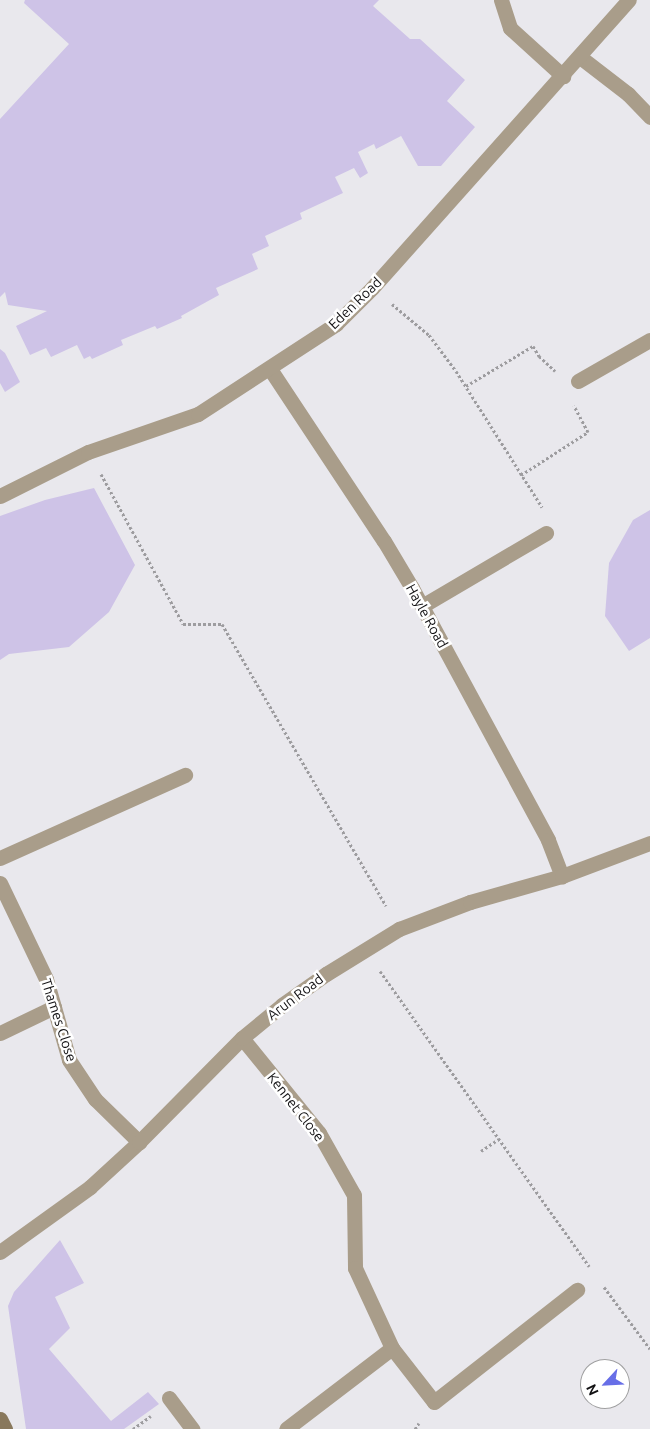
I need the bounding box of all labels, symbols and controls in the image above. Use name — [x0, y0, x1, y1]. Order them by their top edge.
street label: Eden Road — [325, 274, 385, 332]
street label: Hayle Road — [403, 581, 451, 651]
street label: Arun Road — [264, 970, 326, 1024]
street label: Thames Close — [38, 976, 80, 1064]
street label: Kennet Close — [264, 1069, 328, 1145]
north arrow — [580, 1359, 630, 1409]
text: N — [583, 1382, 602, 1398]

